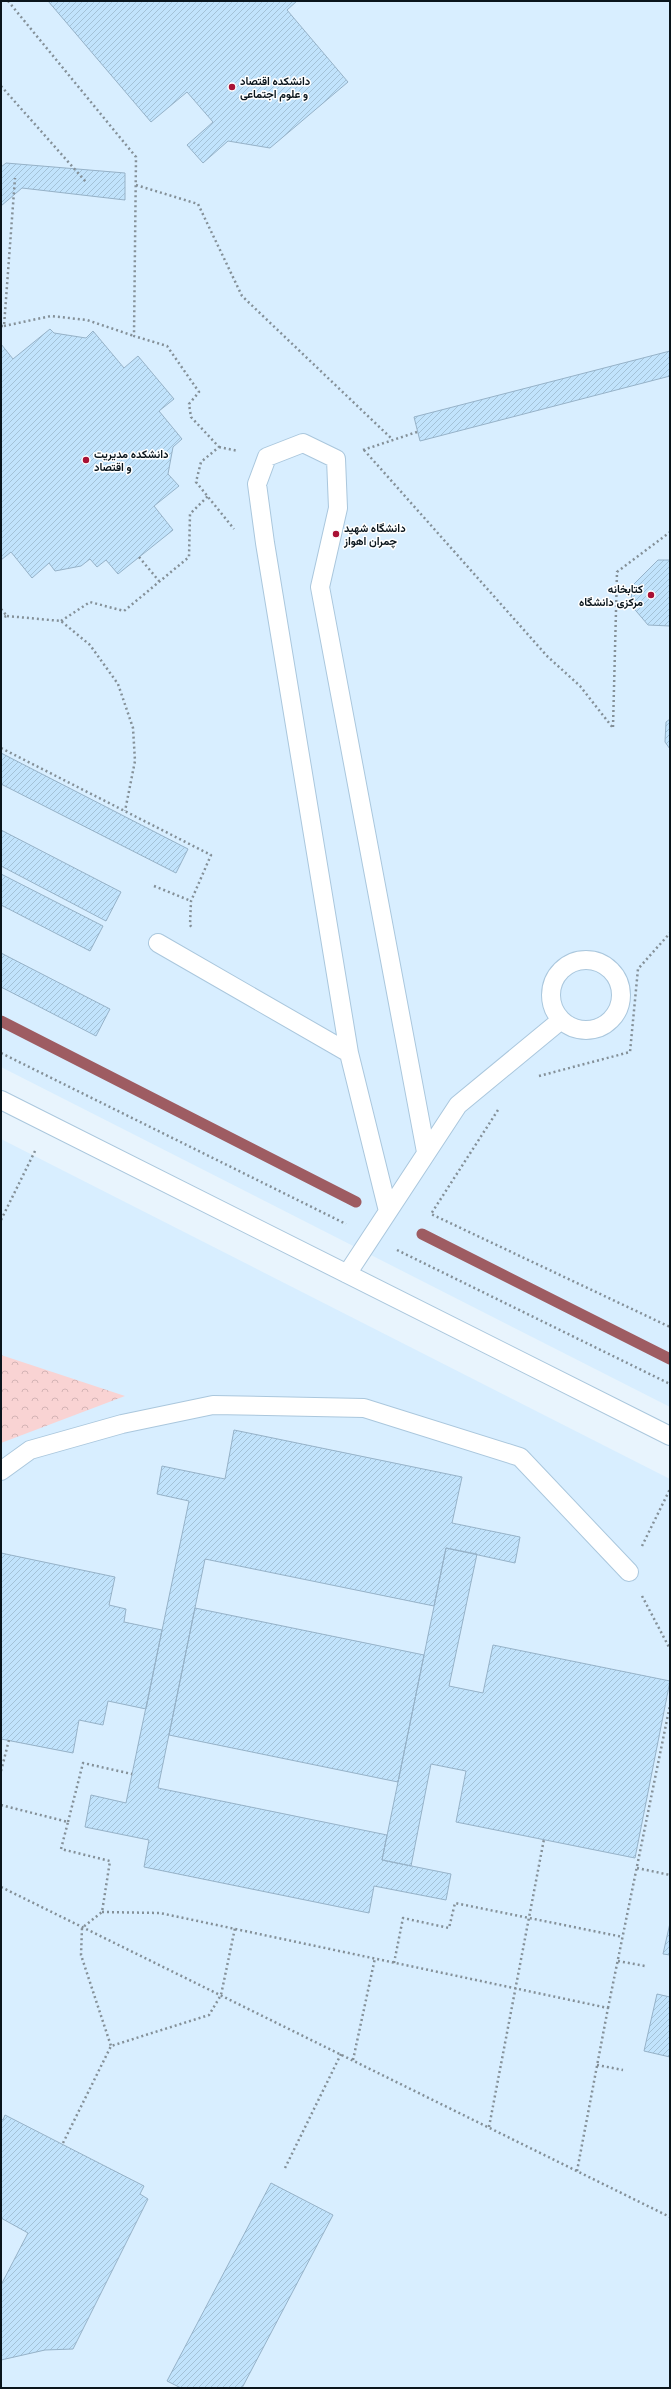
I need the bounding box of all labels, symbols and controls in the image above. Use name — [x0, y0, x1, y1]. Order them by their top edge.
place label: دانشکده اقتصاد و علوم اجتماعی — [240, 75, 311, 102]
marker: دانشکده اقتصاد و علوم اجتماعی — [227, 82, 237, 92]
place label: دانشکده مدیریت و اقتصاد — [94, 448, 169, 474]
marker: دانشکده مدیریت و اقتصاد — [81, 455, 91, 465]
place label: دانشگاه شهید چمران اهواز — [343, 522, 406, 549]
marker: دانشگاه شهید چمران اهواز — [331, 529, 341, 539]
place label: کتابخانه مرکزی دانشگاه — [579, 583, 643, 609]
marker: کتابخانه مرکزی دانشگاه — [646, 590, 656, 600]

